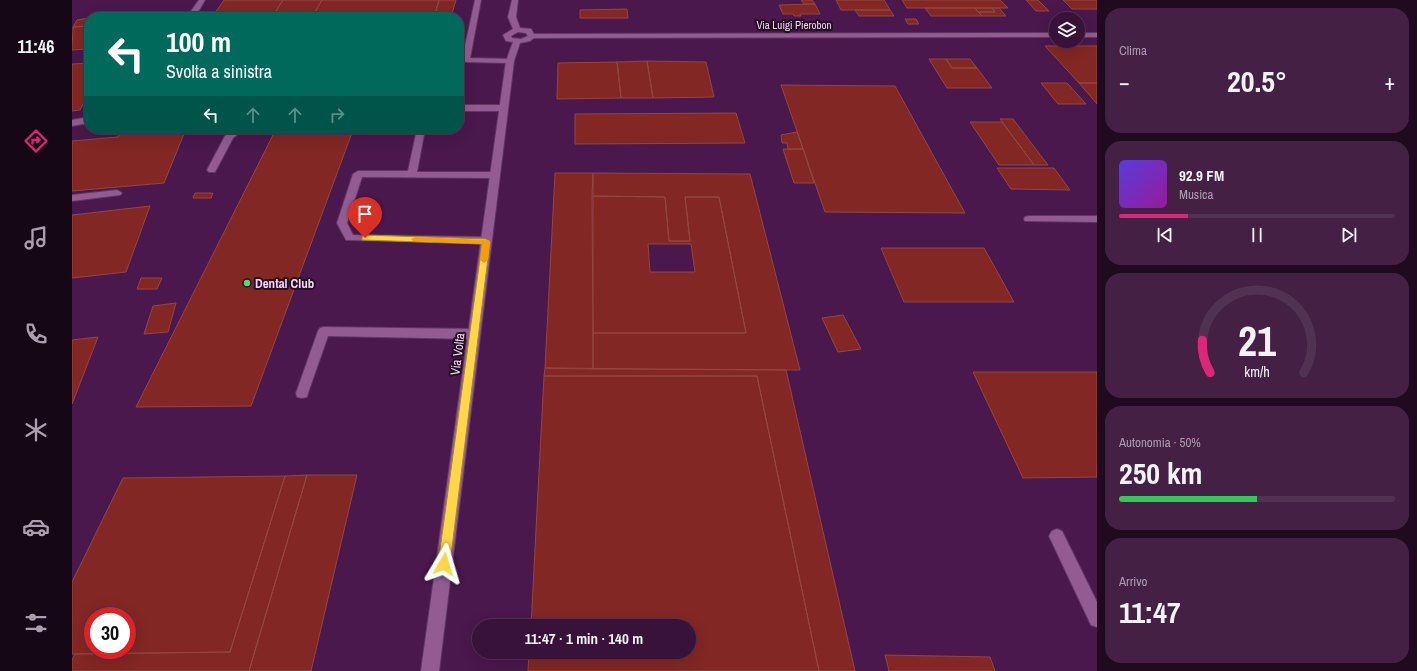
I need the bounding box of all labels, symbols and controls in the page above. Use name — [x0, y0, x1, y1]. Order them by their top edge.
map controls — [1049, 12, 1085, 48]
button: layers — [1049, 12, 1085, 48]
street label: Via Luigi Pierobon — [756, 18, 832, 32]
text: 100 m — [166, 23, 231, 61]
icon: left — [100, 28, 152, 80]
text: 11:46 — [18, 34, 54, 59]
text: Clima — [1119, 42, 1147, 59]
text: Svolta a sinistra — [166, 59, 272, 84]
text: 20.5° — [1227, 61, 1287, 101]
text: − — [1119, 67, 1130, 97]
text: + — [1384, 67, 1395, 97]
icon: left — [200, 104, 222, 126]
icon: ahead — [242, 104, 264, 126]
icon: ahead — [284, 104, 306, 126]
icon: right — [326, 104, 348, 126]
icon: directions — [22, 127, 50, 155]
text: 92.9 FM — [1179, 165, 1224, 186]
text: Musica — [1179, 186, 1213, 203]
pin — [348, 197, 382, 238]
icon: arrive — [354, 203, 376, 225]
icon: music — [22, 224, 50, 252]
icon: previous — [1154, 224, 1176, 246]
icon: pause — [1246, 224, 1268, 246]
icon: next — [1338, 224, 1360, 246]
place label: Dental Club — [255, 275, 314, 292]
marker: Dental Club — [242, 278, 252, 288]
text: 21 — [1238, 313, 1276, 369]
icon: phone — [22, 320, 50, 348]
street label: Via Volta — [446, 332, 469, 376]
text: km/h — [1244, 362, 1270, 381]
icon: climate — [22, 416, 50, 444]
text: Autonomia · 50% — [1119, 434, 1201, 451]
text: 250 km — [1119, 453, 1202, 493]
icon: car — [22, 513, 50, 541]
position arrow — [423, 543, 465, 585]
text: Arrivo — [1119, 573, 1147, 590]
text: 11:47 — [1119, 592, 1181, 632]
speed limit sign: 30 — [84, 607, 136, 659]
icon: filters — [22, 609, 50, 637]
text: 11:47 · 1 min · 140 m — [525, 628, 643, 649]

